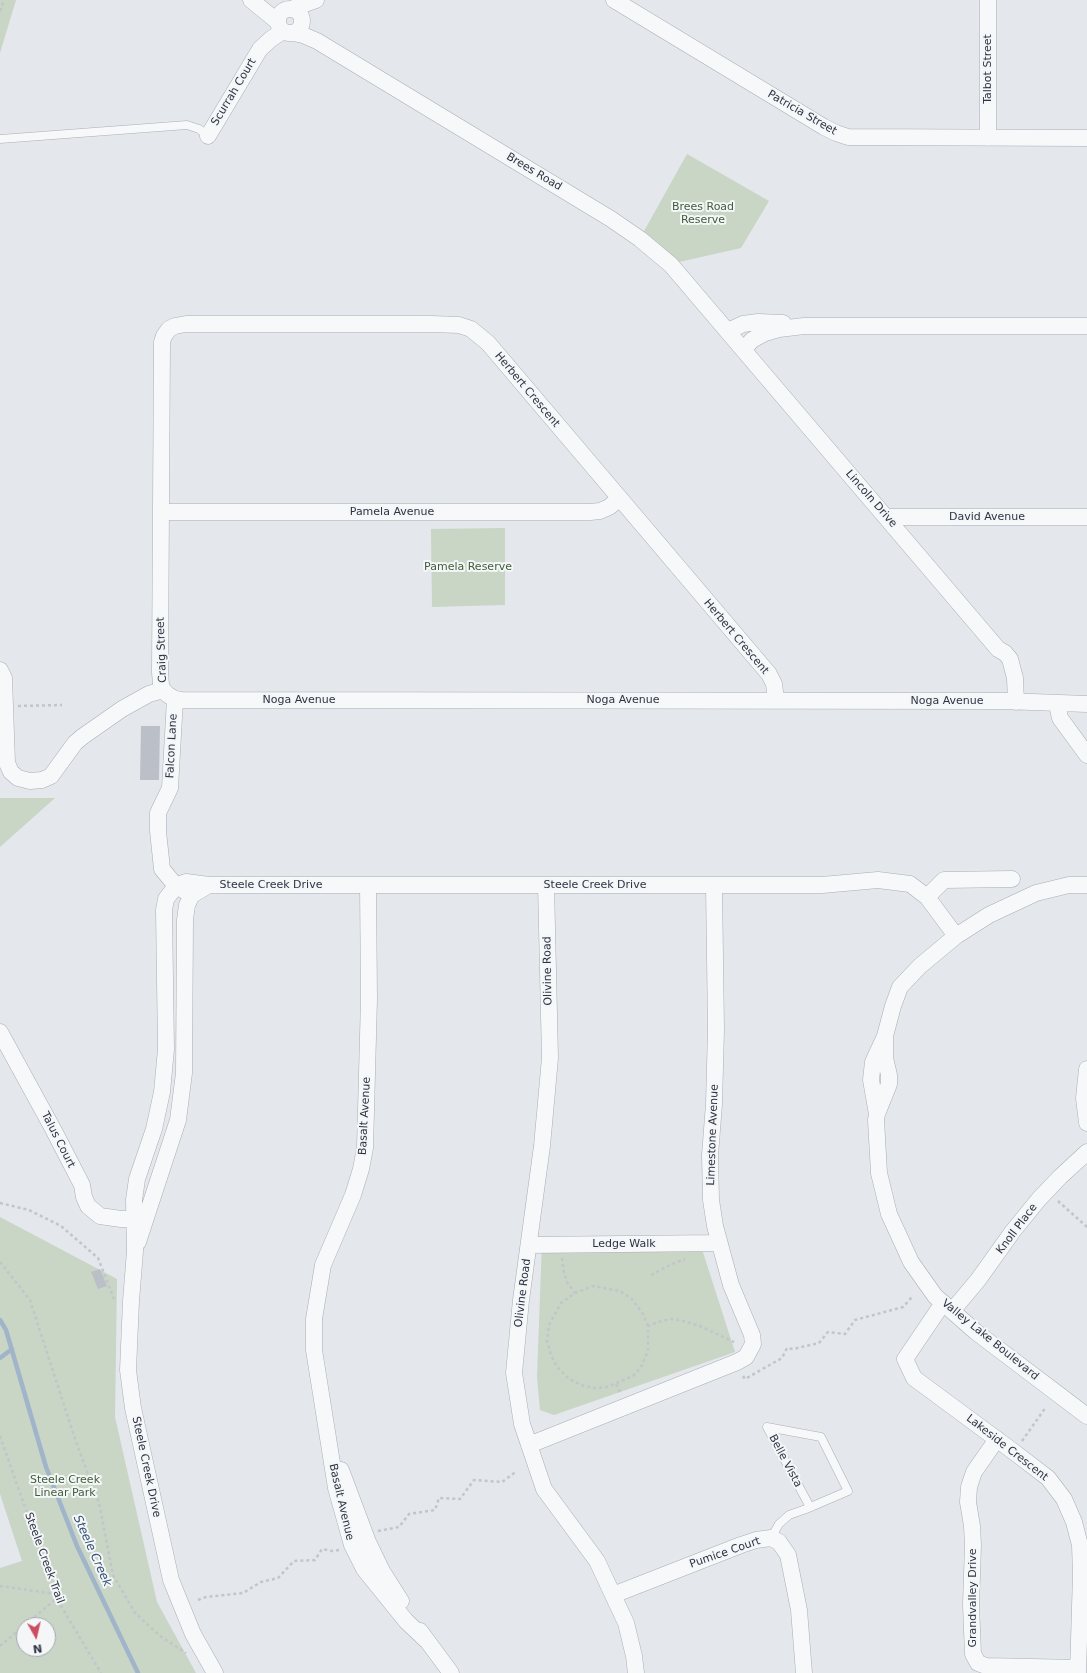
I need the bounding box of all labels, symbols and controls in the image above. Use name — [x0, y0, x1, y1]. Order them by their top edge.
street label: Talbot Street — [981, 34, 995, 104]
street label: Scurrah Court — [209, 56, 259, 128]
street label: Patricia Street — [765, 88, 839, 138]
street label: Brees Road — [504, 150, 564, 194]
park label: Brees Road Reserve — [672, 200, 734, 226]
street label: Herbert Crescent — [492, 350, 562, 430]
street label: Lincoln Drive — [842, 468, 900, 530]
street label: Pamela Avenue — [350, 505, 434, 519]
street label: David Avenue — [949, 510, 1025, 524]
park label: Pamela Reserve — [424, 560, 512, 574]
street label: Herbert Crescent — [701, 597, 771, 677]
street label: Craig Street — [154, 617, 170, 683]
street label: Noga Avenue — [262, 693, 336, 707]
street label: Noga Avenue — [586, 693, 660, 707]
street label: Noga Avenue — [910, 694, 984, 708]
street label: Falcon Lane — [164, 713, 180, 779]
street label: Steele Creek Drive — [220, 878, 322, 892]
street label: Steele Creek Drive — [544, 878, 646, 892]
street label: Olivine Road — [541, 936, 555, 1006]
street label: Basalt Avenue — [356, 1076, 374, 1156]
street label: Limestone Avenue — [705, 1084, 721, 1186]
street label: Talus Court — [38, 1110, 78, 1170]
street label: Knoll Place — [994, 1201, 1040, 1257]
street label: Ledge Walk — [592, 1237, 656, 1251]
street label: Olivine Road — [512, 1258, 534, 1328]
street label: Valley Lake Boulevard — [939, 1297, 1041, 1383]
street label: Lakeside Crescent — [963, 1412, 1051, 1484]
street label: Steele Creek Drive — [129, 1415, 163, 1519]
street label: Belle Vista — [766, 1432, 804, 1490]
street label: Basalt Avenue — [326, 1462, 356, 1542]
park label: Steele Creek Linear Park — [30, 1473, 100, 1499]
street label: Steele Creek Trail — [21, 1511, 67, 1605]
water label: Steele Creek — [70, 1513, 114, 1589]
street label: Pumice Court — [688, 1535, 762, 1571]
street label: Grandvalley Drive — [966, 1548, 980, 1648]
north arrow — [16, 1617, 56, 1657]
text: N — [32, 1641, 43, 1655]

